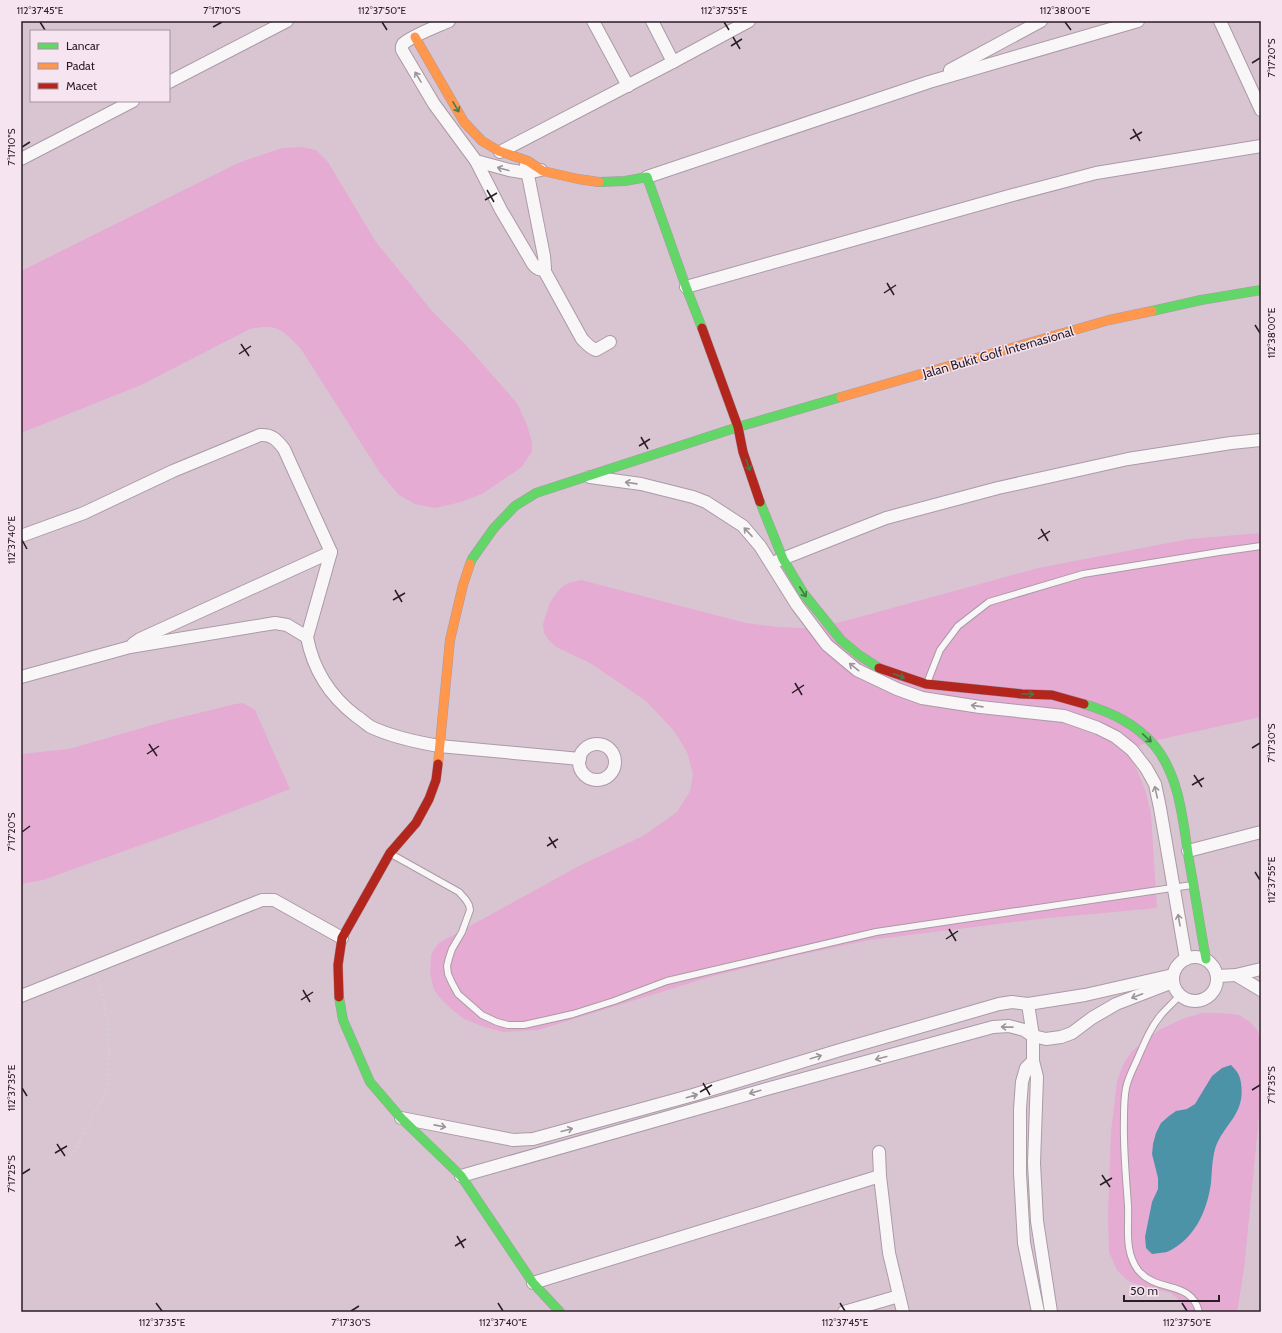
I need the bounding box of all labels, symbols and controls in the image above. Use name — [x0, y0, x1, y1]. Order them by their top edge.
text: 112°37'45"E — [17, 4, 64, 17]
text: 7°17'10"S — [203, 4, 241, 17]
text: 112°37'50"E — [358, 4, 406, 17]
text: 112°37'55"E — [701, 4, 748, 17]
text: 112°38'00"E — [1040, 4, 1091, 17]
legend — [30, 30, 170, 102]
text: Lancar — [66, 38, 100, 53]
text: 7°17'20"S — [1265, 38, 1278, 78]
text: Padat — [66, 58, 95, 73]
one-way arrow — [414, 71, 422, 83]
text: Macet — [66, 78, 97, 93]
one-way arrow — [452, 101, 460, 113]
text: 7°17'10"S — [5, 128, 18, 166]
one-way arrow — [497, 164, 510, 172]
text: 112°38'00"E — [1265, 307, 1278, 358]
street label: Jalan Bukit Golf Internasional — [920, 323, 1075, 382]
one-way arrow — [744, 459, 752, 471]
one-way arrow — [625, 479, 638, 487]
text: 112°37'40"E — [5, 515, 18, 564]
one-way arrow — [743, 527, 753, 537]
one-way arrow — [799, 587, 807, 598]
one-way arrow — [849, 663, 860, 672]
one-way arrow — [893, 672, 905, 680]
one-way arrow — [1021, 690, 1034, 698]
one-way arrow — [971, 702, 984, 710]
text: 7°17'30"S — [1265, 723, 1278, 763]
one-way arrow — [1141, 733, 1151, 742]
one-way arrow — [1152, 786, 1160, 799]
text: 7°17'20"S — [5, 812, 18, 852]
text: 112°37'55"E — [1265, 856, 1278, 903]
one-way arrow — [1175, 914, 1183, 927]
one-way arrow — [1131, 993, 1143, 1001]
one-way arrow — [1001, 1023, 1014, 1031]
one-way arrow — [810, 1053, 823, 1060]
one-way arrow — [875, 1055, 888, 1062]
text: 112°37'35"E — [5, 1064, 18, 1111]
text: 7°17'35"S — [1265, 1066, 1278, 1104]
one-way arrow — [749, 1089, 762, 1096]
one-way arrow — [686, 1091, 699, 1099]
one-way arrow — [433, 1122, 446, 1130]
one-way arrow — [560, 1126, 573, 1133]
text: 7°17'25"S — [5, 1155, 18, 1193]
scale bar — [1124, 1277, 1219, 1303]
text: 50 m — [1130, 1283, 1158, 1298]
text: 112°37'35"E — [139, 1316, 186, 1329]
text: 7°17'30"S — [331, 1316, 371, 1329]
text: 112°37'40"E — [479, 1316, 528, 1329]
text: 112°37'45"E — [822, 1316, 869, 1329]
text: 112°37'50"E — [1163, 1316, 1211, 1329]

